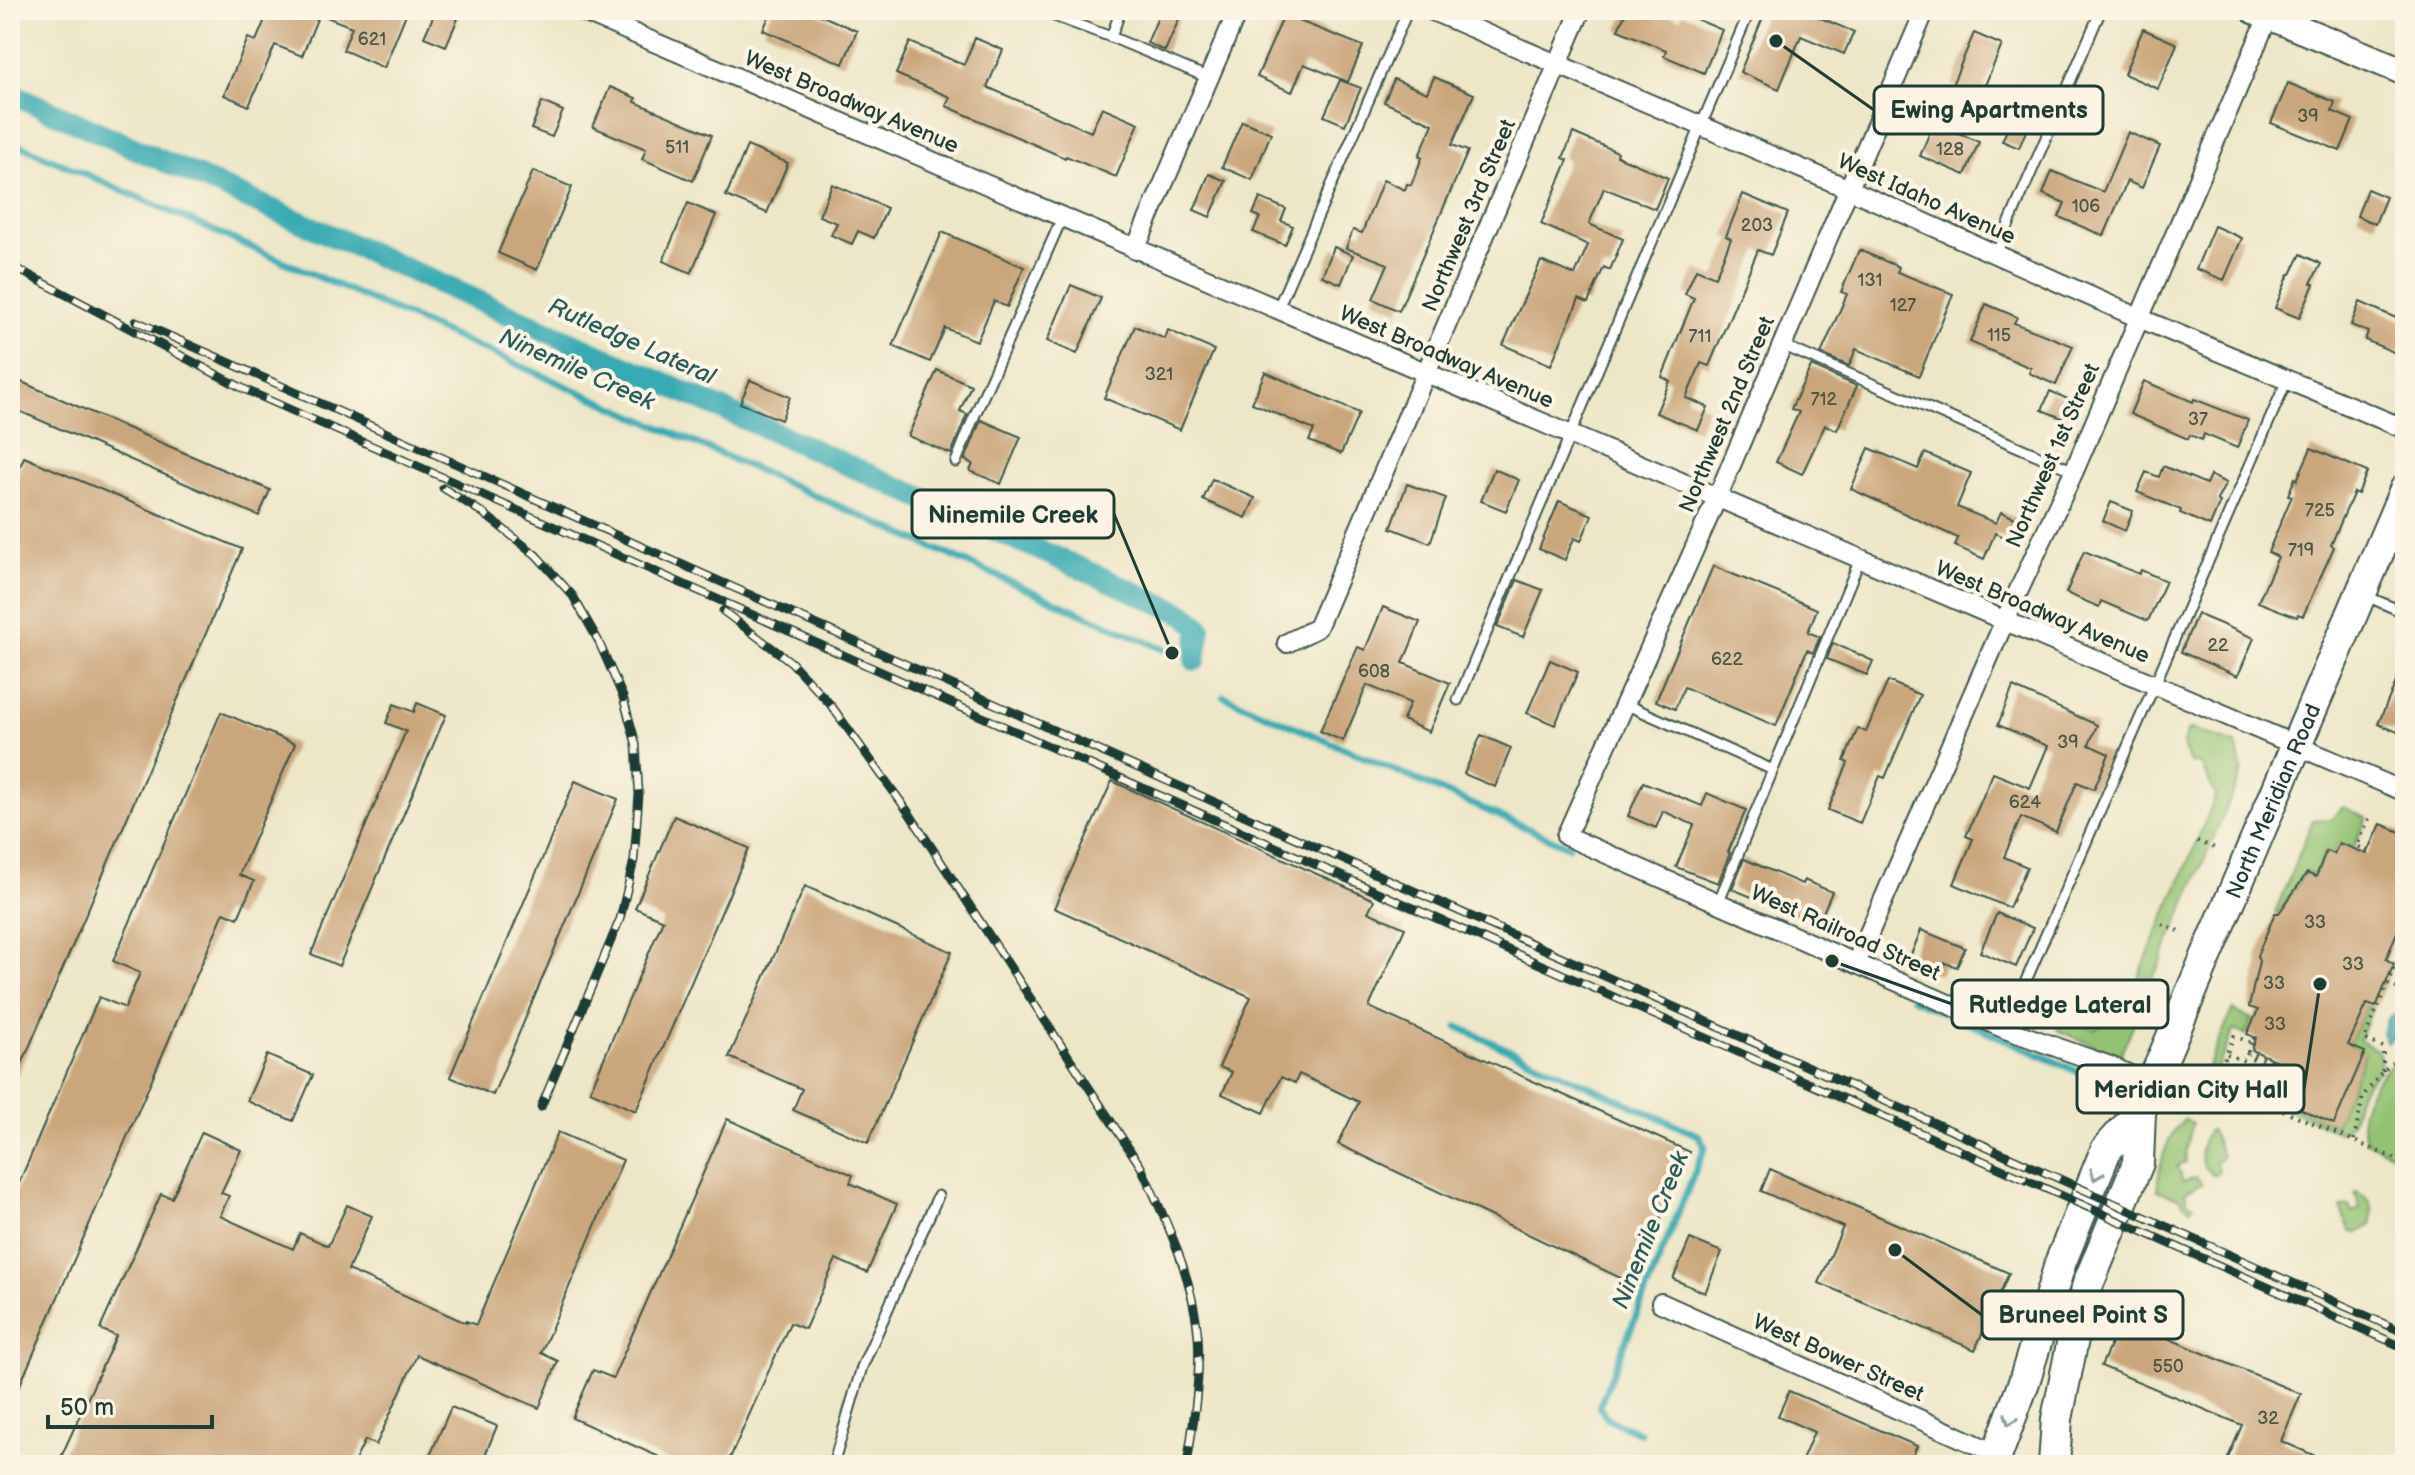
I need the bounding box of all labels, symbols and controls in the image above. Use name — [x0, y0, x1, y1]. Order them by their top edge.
house number: 621 — [358, 29, 386, 50]
street label: West Broadway Avenue — [740, 45, 963, 160]
callout: Ewing Apartments — [1874, 86, 2103, 134]
text: Ewing Apartments — [1890, 96, 2088, 125]
house number: 39 — [2297, 106, 2319, 127]
street label: Northwest 3rd Street — [1417, 115, 1522, 316]
house number: 511 — [665, 137, 689, 158]
house number: 128 — [1936, 139, 1964, 160]
street label: West Idaho Avenue — [1833, 148, 2019, 251]
house number: 106 — [2072, 196, 2100, 217]
house number: 203 — [1741, 215, 1773, 236]
house number: 131 — [1857, 270, 1883, 291]
water label: Rutledge Lateral — [544, 292, 721, 392]
house number: 127 — [1890, 295, 1916, 316]
street label: West Broadway Avenue — [1335, 300, 1558, 415]
street label: Northwest 2nd Street — [1674, 312, 1781, 517]
water label: Ninemile Creek — [495, 322, 660, 417]
house number: 115 — [1987, 325, 2011, 346]
house number: 711 — [1689, 326, 1711, 347]
street label: Northwest 1st Street — [2001, 359, 2106, 552]
house number: 321 — [1145, 364, 1173, 385]
house number: 712 — [1811, 389, 1838, 410]
house number: 37 — [2188, 409, 2208, 430]
callout: Ninemile Creek — [912, 490, 1114, 538]
house number: 725 — [2305, 500, 2335, 521]
text: Ninemile Creek — [928, 501, 1098, 530]
house number: 719 — [2288, 540, 2314, 561]
street label: West Broadway Avenue — [1931, 555, 2154, 670]
house number: 22 — [2207, 635, 2229, 656]
house number: 622 — [1711, 649, 1743, 670]
house number: 608 — [1358, 661, 1390, 682]
street label: North Meridian Road — [2221, 700, 2327, 903]
house number: 39 — [2057, 732, 2079, 753]
house number: 624 — [2009, 792, 2041, 813]
street label: West Railroad Street — [1746, 879, 1945, 987]
house number: 33 — [2304, 912, 2326, 933]
house number: 33 — [2342, 954, 2364, 975]
house number: 33 — [2263, 973, 2285, 994]
callout: Rutledge Lateral — [1952, 980, 2168, 1028]
text: Rutledge Lateral — [1968, 991, 2152, 1020]
house number: 33 — [2264, 1014, 2286, 1035]
callout: Meridian City Hall — [2077, 1065, 2304, 1113]
text: Meridian City Hall — [2094, 1076, 2288, 1105]
water label: Ninemile Creek — [1606, 1146, 1696, 1313]
one-way arrow — [2089, 1167, 2105, 1181]
callout: Bruneel Point S — [1982, 1291, 2183, 1339]
text: Bruneel Point S — [1998, 1301, 2168, 1330]
street label: West Bower Street — [1749, 1309, 1928, 1408]
house number: 550 — [2152, 1356, 2184, 1377]
scale bar — [48, 1379, 212, 1429]
text: 50 m — [60, 1393, 114, 1422]
house number: 32 — [2257, 1408, 2279, 1429]
one-way arrow — [2003, 1412, 2020, 1426]

